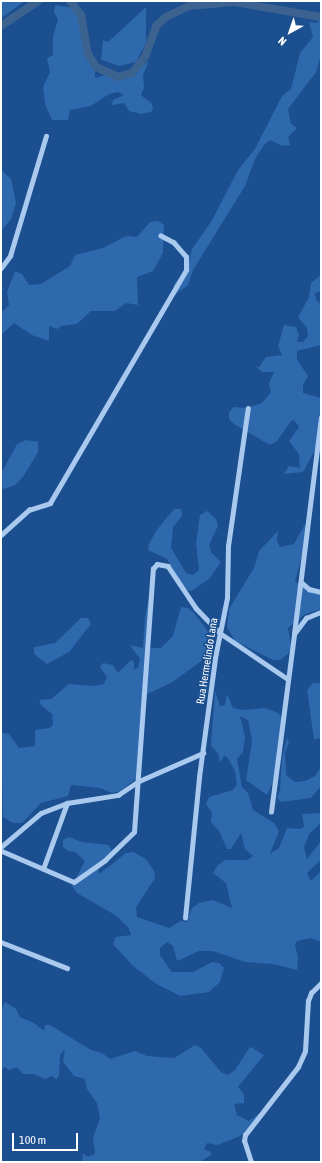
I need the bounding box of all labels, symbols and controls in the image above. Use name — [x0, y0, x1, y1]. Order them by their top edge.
north arrow — [270, 12, 310, 52]
text: N — [276, 35, 289, 48]
street label: Rua Hermelindo Lana — [194, 617, 220, 705]
scale bar — [14, 1125, 80, 1151]
text: 100 m — [19, 1133, 46, 1147]

